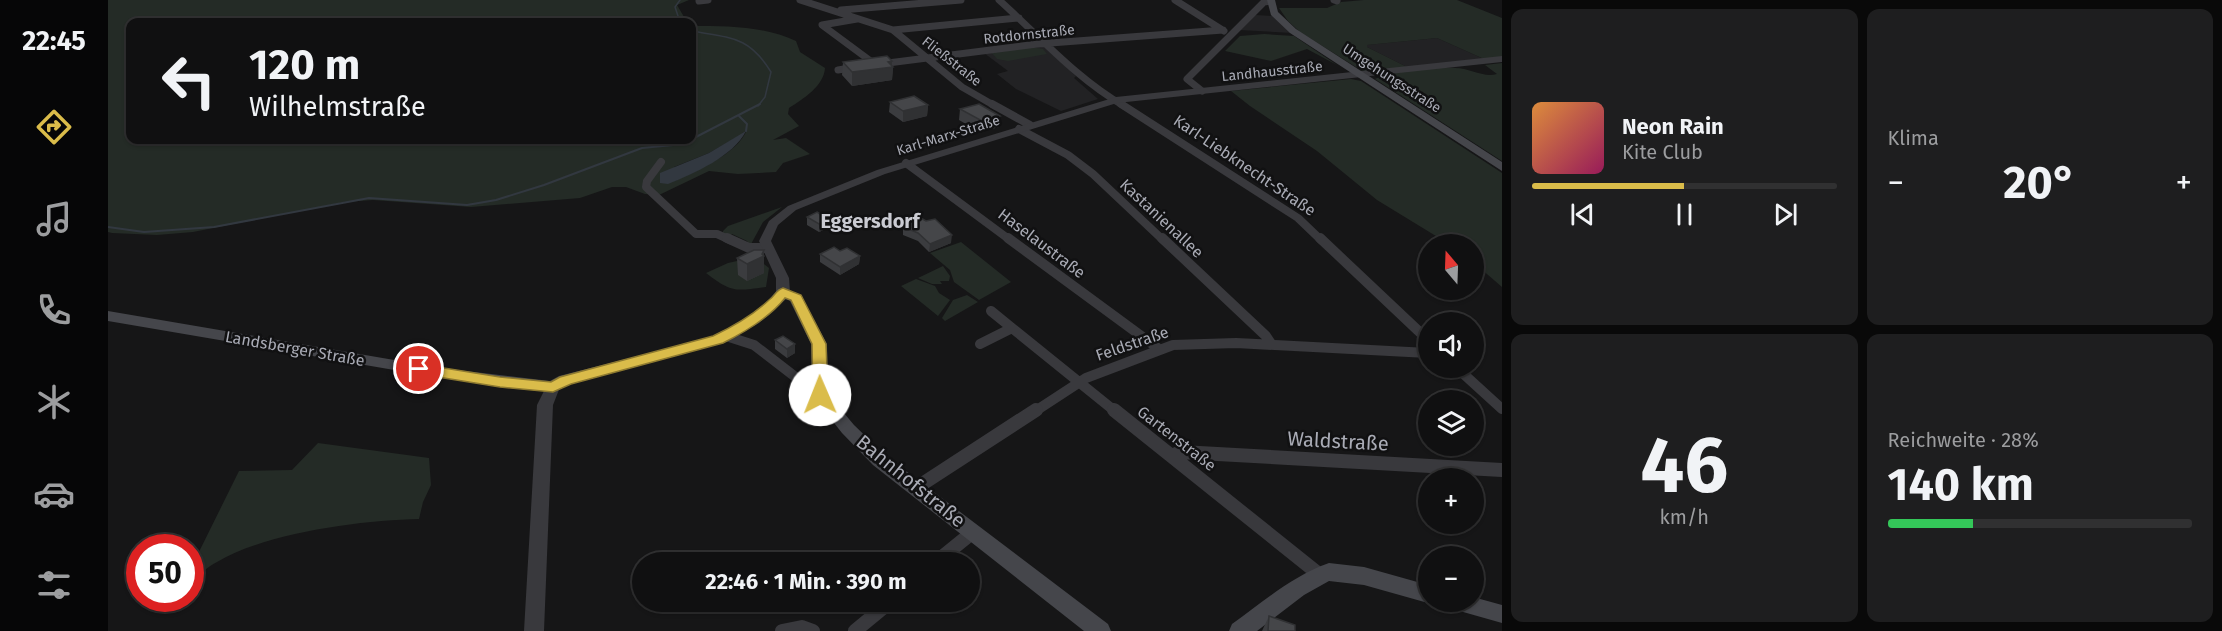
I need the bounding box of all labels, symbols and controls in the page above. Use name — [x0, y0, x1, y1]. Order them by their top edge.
street label: Rotdornstraße — [983, 21, 1075, 48]
text: 22:45 — [22, 25, 86, 57]
street label: Fließstraße — [919, 33, 985, 90]
text: 120 m — [249, 40, 360, 90]
street label: Umgehungsstraße — [1339, 40, 1444, 117]
icon: left — [150, 42, 228, 120]
street label: Landhausstraße — [1221, 58, 1323, 85]
text: Wilhelmstraße — [249, 91, 426, 123]
icon: directions — [33, 106, 75, 148]
street label: Karl-Liebknecht-Straße — [1170, 111, 1319, 220]
street label: Karl-Marx-Straße — [894, 112, 1002, 159]
text: Neon Rain — [1622, 113, 1724, 140]
text: Klima — [1888, 126, 1939, 150]
text: Kite Club — [1622, 140, 1703, 164]
text: 20° — [2003, 156, 2076, 210]
text: − — [1888, 163, 1904, 203]
text: + — [2176, 163, 2192, 203]
street label: Kastanienallee — [1116, 175, 1207, 262]
icon: music — [33, 198, 75, 240]
icon: previous — [1566, 198, 1599, 231]
icon: pause — [1668, 198, 1701, 231]
icon: next — [1769, 198, 1802, 231]
street label: Haselaustraße — [994, 205, 1089, 282]
district label: Eggersdorf — [820, 209, 921, 233]
north arrow — [1418, 234, 1484, 300]
map controls — [1418, 234, 1484, 612]
icon: phone — [33, 289, 75, 331]
button: sound — [1418, 312, 1484, 378]
street label: Feldstraße — [1093, 322, 1171, 365]
street label: Landsberger Straße — [224, 327, 366, 370]
pin — [393, 343, 444, 394]
icon: arrive — [402, 352, 435, 385]
position arrow — [788, 363, 852, 427]
icon: climate — [33, 381, 75, 423]
button: layers — [1418, 390, 1484, 456]
street label: Gartenstraße — [1134, 402, 1220, 475]
text: 46 — [1640, 419, 1728, 513]
street label: Waldstraße — [1287, 426, 1389, 456]
text: Reichweite · 28% — [1888, 428, 2039, 452]
street label: Bahnhofstraße — [851, 430, 971, 532]
text: 140 km — [1888, 458, 2034, 512]
button: + — [1418, 468, 1484, 534]
icon: car — [33, 473, 75, 515]
text: km/h — [1660, 505, 1709, 529]
speed limit sign: 50 — [126, 534, 204, 612]
button: − — [1418, 546, 1484, 612]
icon: filters — [33, 564, 75, 606]
text: 22:46 · 1 Min. · 390 m — [705, 568, 907, 595]

